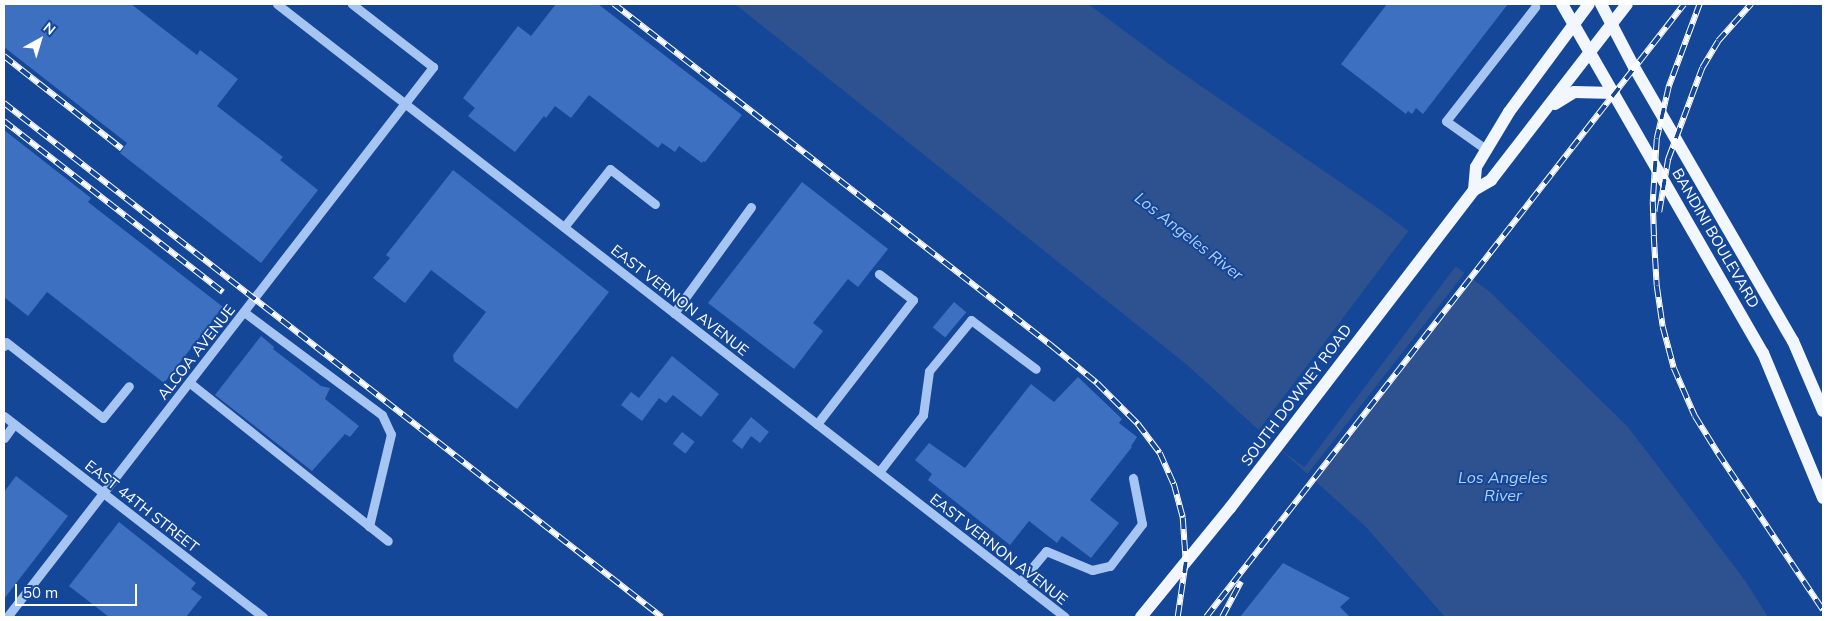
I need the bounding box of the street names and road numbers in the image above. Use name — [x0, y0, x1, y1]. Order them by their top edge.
street label: BANDINI BOULEVARD — [1669, 165, 1763, 311]
street label: EAST VERNON AVENUE — [608, 241, 752, 359]
street label: ALCOA AVENUE — [153, 301, 239, 403]
street label: SOUTH DOWNEY ROAD — [1237, 321, 1355, 469]
street label: EAST 44TH STREET — [82, 456, 202, 556]
street label: EAST VERNON AVENUE — [927, 490, 1071, 608]

